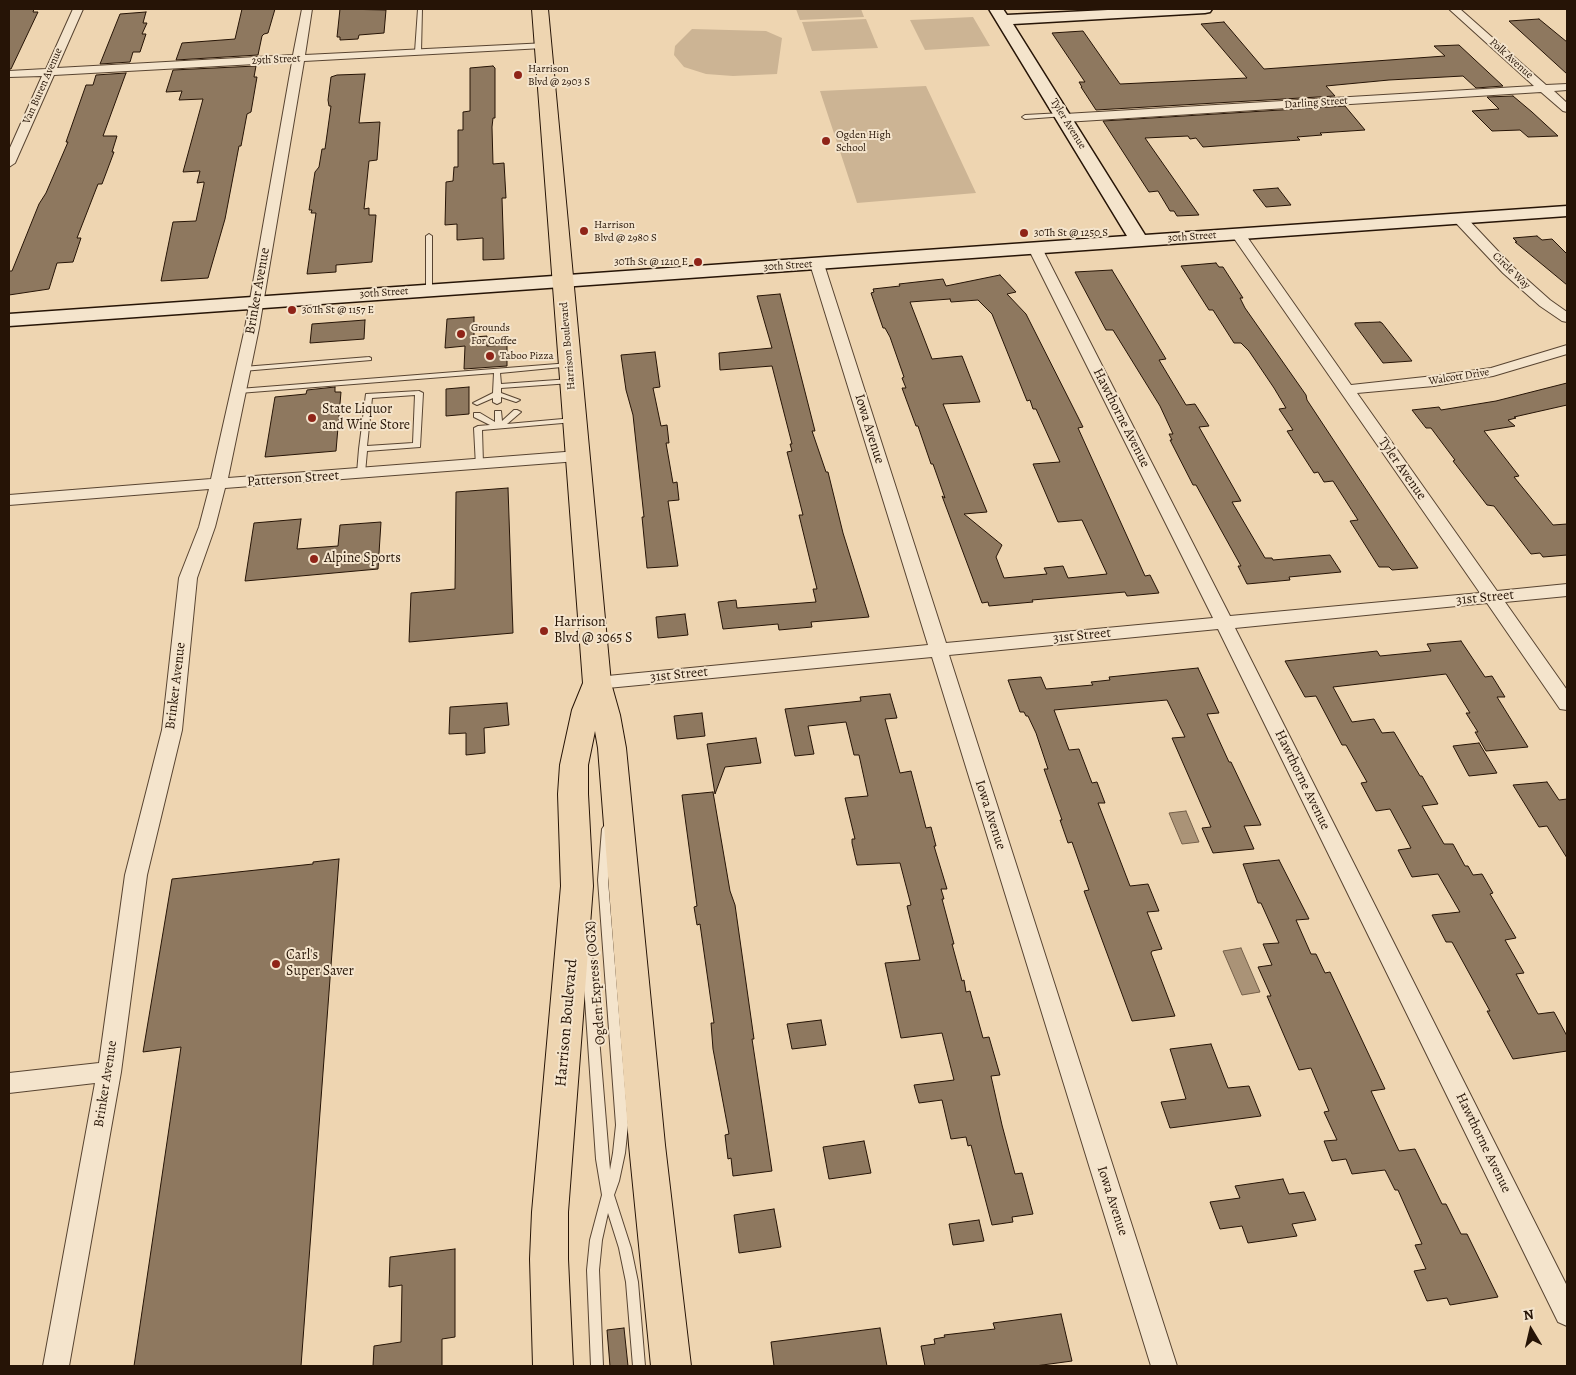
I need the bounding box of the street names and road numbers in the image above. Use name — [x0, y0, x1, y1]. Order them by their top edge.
street label: Polk Avenue — [1486, 36, 1536, 82]
street label: Van Buren Avenue — [20, 46, 66, 126]
street label: 29th Street — [251, 52, 301, 68]
street label: Darling Street — [1284, 94, 1348, 112]
street label: Tyler Avenue — [1047, 96, 1089, 152]
street label: 30th Street — [1167, 229, 1217, 245]
street label: Brinker Avenue — [242, 246, 274, 336]
street label: Circle Way — [1489, 250, 1533, 292]
street label: 30th Street — [763, 258, 813, 274]
street label: 30th Street — [359, 285, 409, 301]
street label: Harrison Boulevard — [558, 301, 578, 391]
street label: Hawthorne Avenue — [1089, 366, 1153, 470]
street label: Walcott Drive — [1428, 366, 1490, 388]
street label: Iowa Avenue — [850, 392, 888, 466]
street label: Tyler Avenue — [1374, 434, 1430, 504]
street label: Patterson Street — [246, 467, 340, 491]
street label: 31st Street — [1455, 587, 1515, 609]
street label: 31st Street — [1052, 625, 1112, 647]
street label: Brinker Avenue — [162, 641, 190, 731]
street label: 31st Street — [649, 664, 709, 686]
street label: Hawthorne Avenue — [1271, 727, 1333, 833]
street label: Iowa Avenue — [971, 778, 1009, 852]
street label: Ogden Express (OGX) — [582, 920, 610, 1046]
street label: Harrison Boulevard — [552, 958, 582, 1088]
street label: Brinker Avenue — [91, 1039, 121, 1129]
street label: Hawthorne Avenue — [1452, 1090, 1514, 1196]
street label: Iowa Avenue — [1093, 1164, 1131, 1238]

